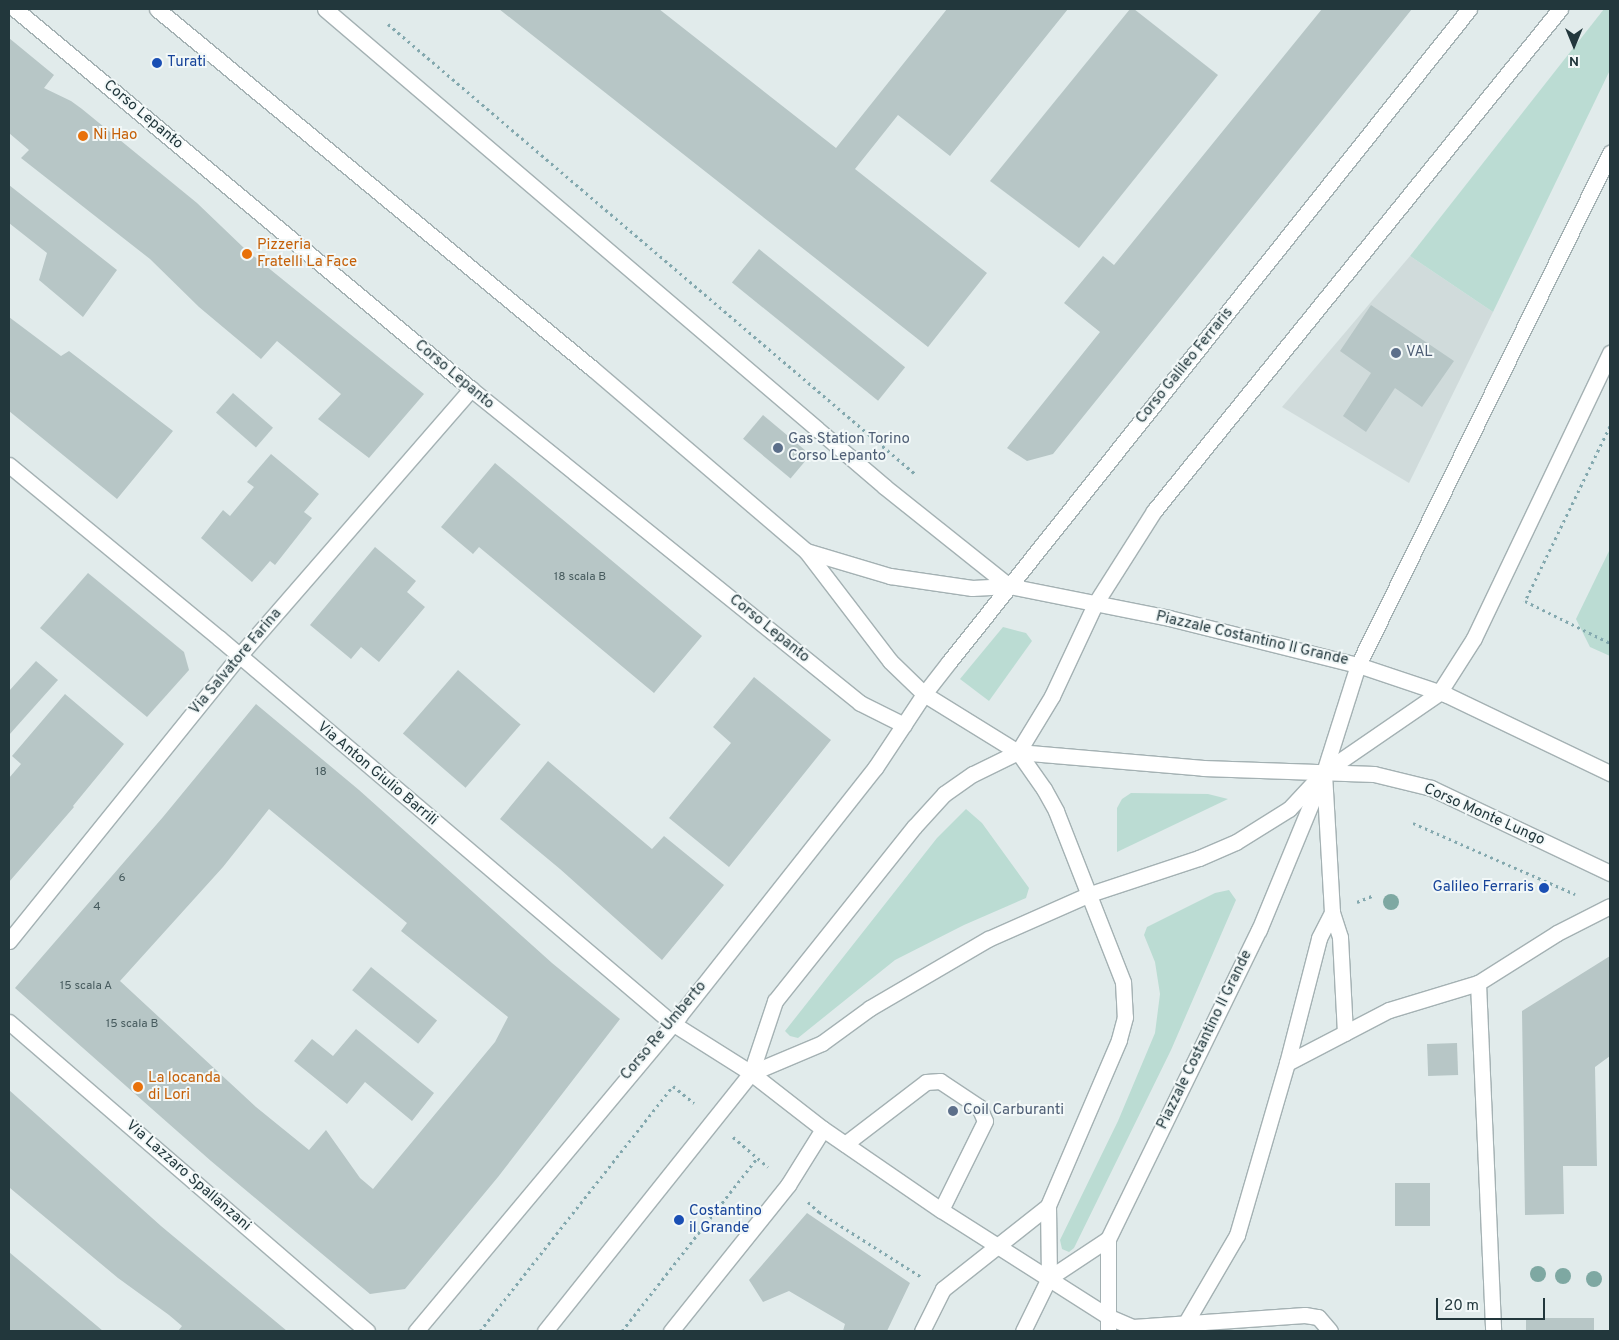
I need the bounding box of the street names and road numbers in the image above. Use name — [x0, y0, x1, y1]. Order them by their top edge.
street label: Corso Lepanto — [100, 77, 186, 153]
street label: Corso Galileo Ferraris — [1133, 304, 1237, 428]
street label: Corso Lepanto — [411, 337, 497, 413]
street label: Corso Lepanto — [725, 591, 813, 667]
street label: Via Salvatore Farina — [186, 605, 286, 719]
street label: Piazzale Costantino Il Grande — [1154, 608, 1350, 670]
street label: Via Anton Giulio Barrili — [313, 718, 441, 830]
street label: Corso Monte Lungo — [1421, 780, 1547, 850]
street label: Piazzale Costantino Il Grande — [1154, 948, 1256, 1132]
street label: Corso Re Umberto — [617, 978, 711, 1084]
street label: Via Lazzaro Spallanzani — [122, 1117, 254, 1235]

